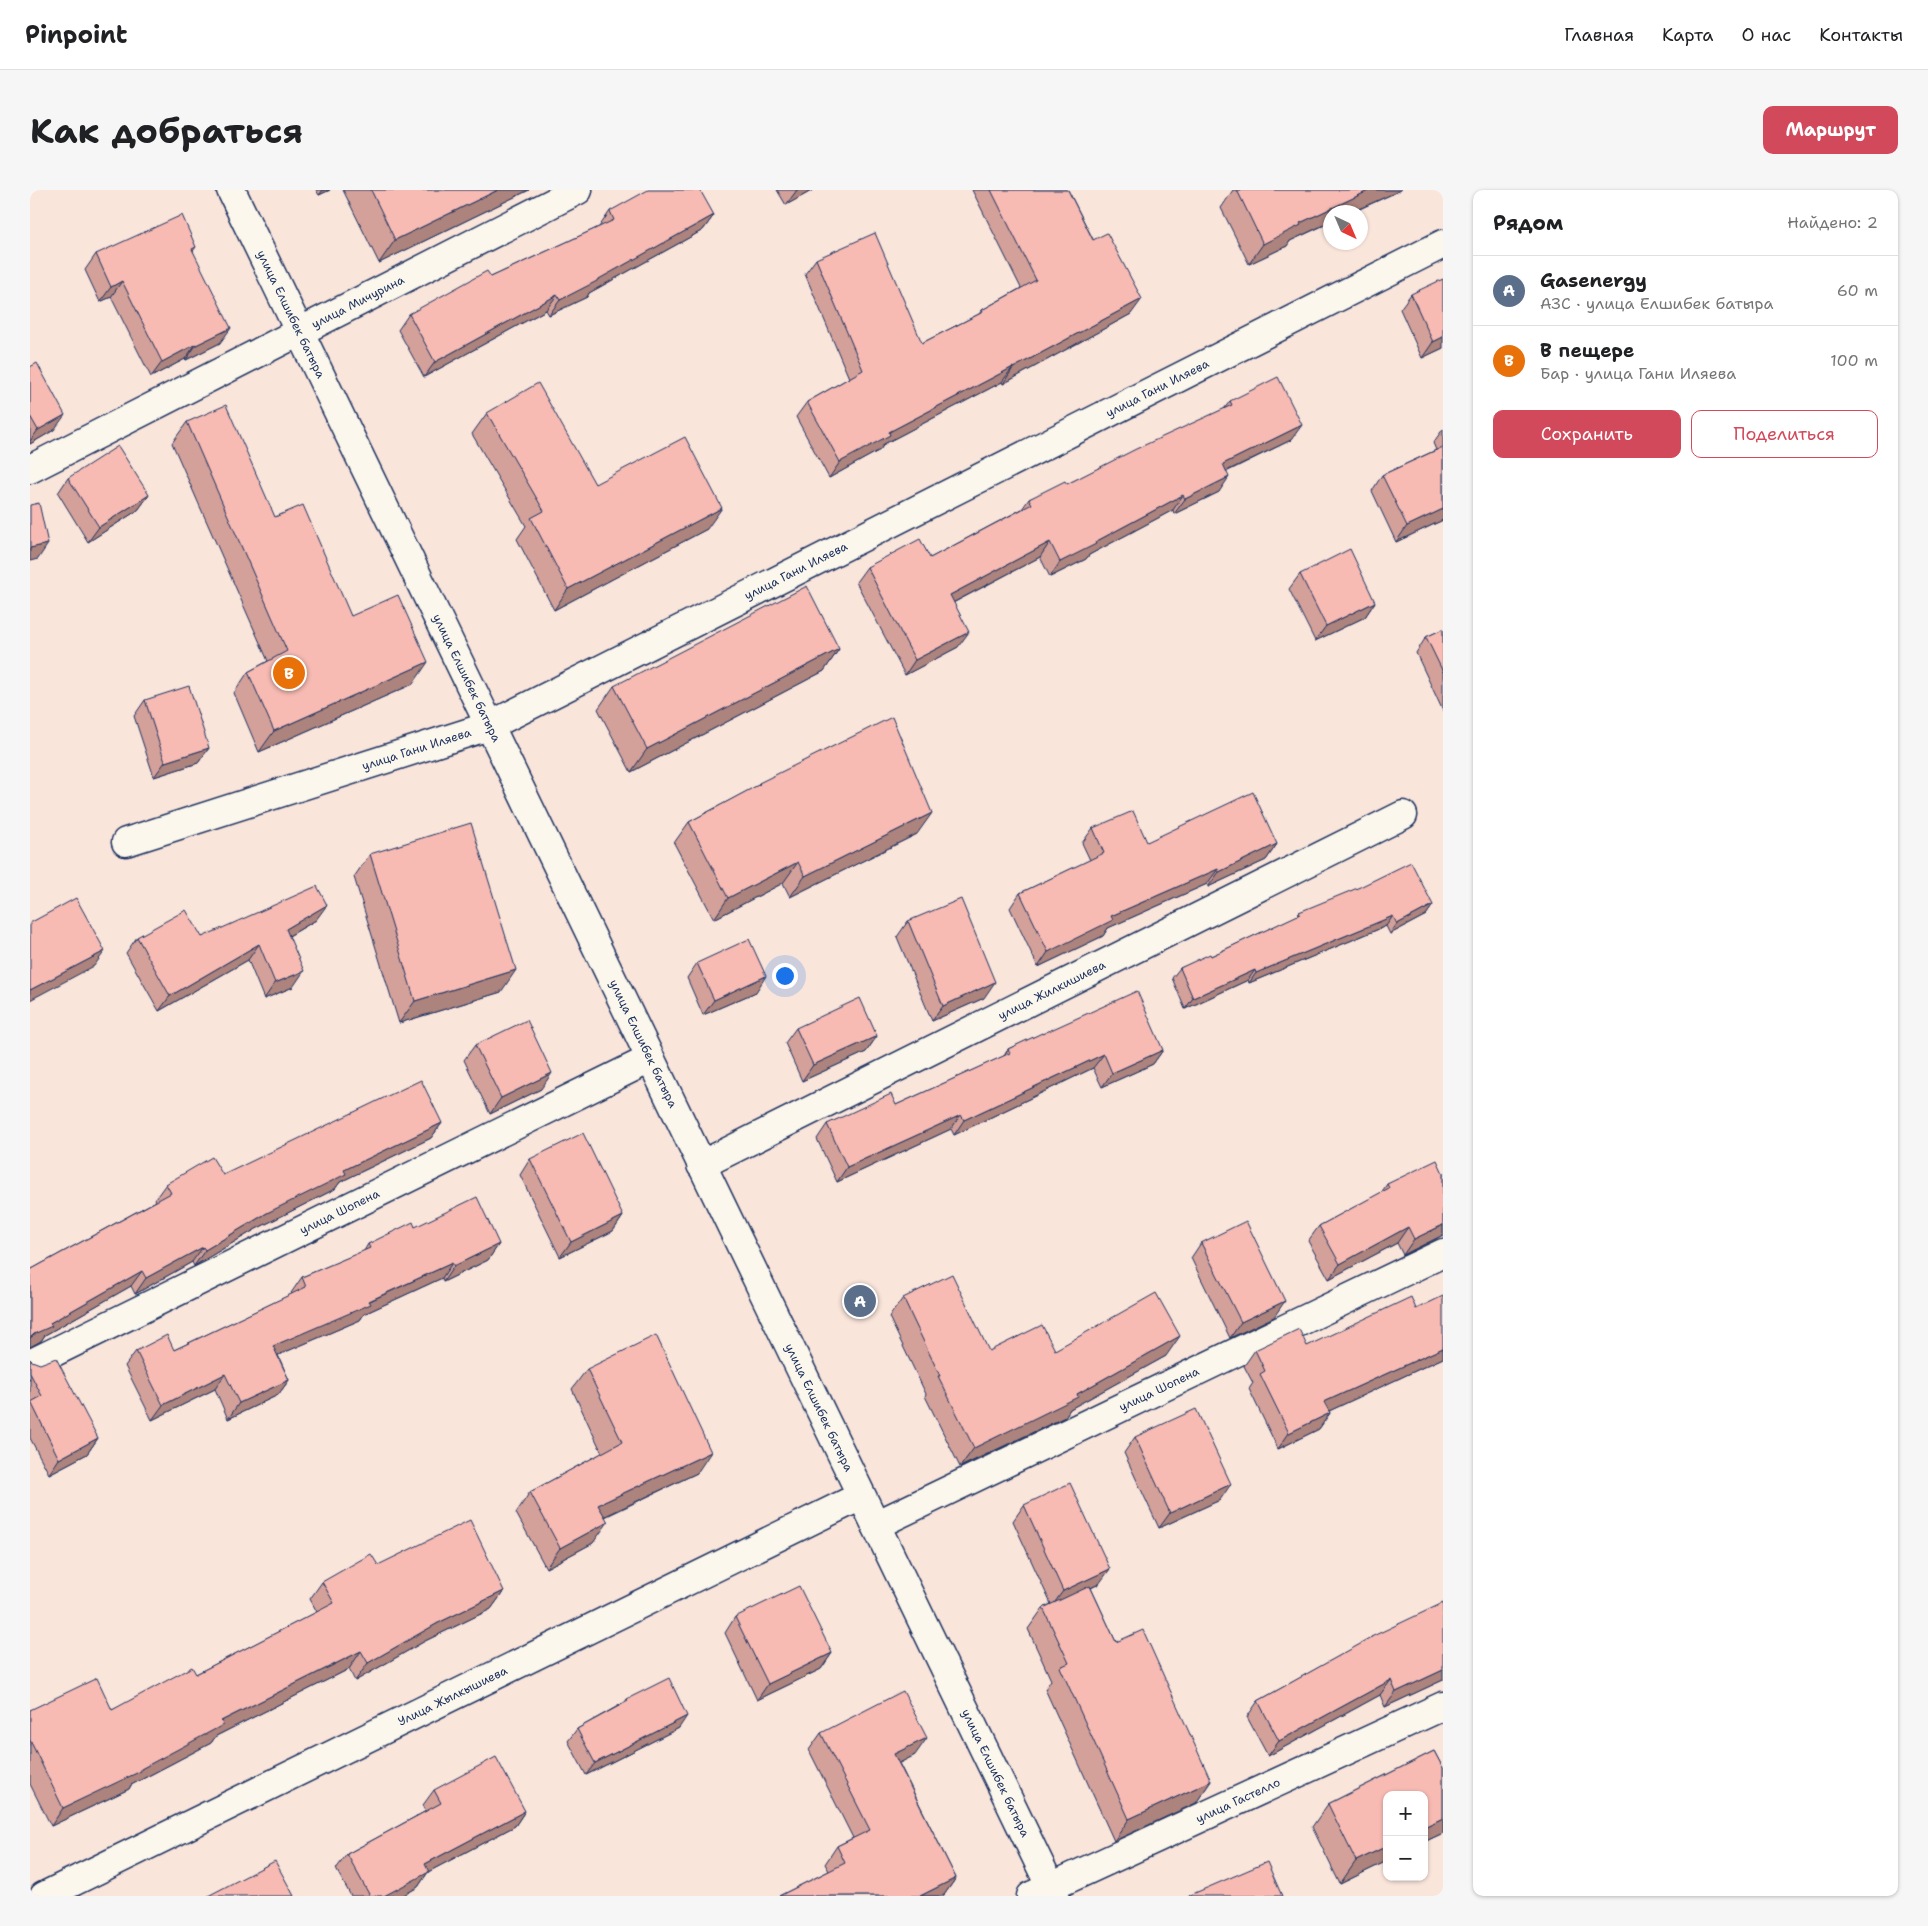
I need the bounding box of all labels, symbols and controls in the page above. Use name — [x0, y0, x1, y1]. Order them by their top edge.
text: Pinpoint — [25, 19, 127, 51]
text: Главная — [1564, 23, 1634, 47]
text: Карта — [1662, 23, 1714, 47]
text: О нас — [1742, 23, 1791, 47]
text: Контакты — [1819, 23, 1903, 47]
button: Маршрут — [1763, 106, 1898, 154]
text: Как добраться — [30, 107, 303, 154]
north arrow — [1323, 205, 1368, 250]
text: Рядом — [1493, 209, 1563, 237]
text: Найдено: 2 — [1787, 212, 1878, 233]
street label: улица Елшибек батыра — [253, 247, 329, 382]
text: Gasenergy — [1540, 268, 1647, 293]
street label: улица Мичурина — [309, 272, 408, 332]
text: A — [1503, 280, 1515, 301]
text: 60 m — [1837, 280, 1878, 301]
text: АЗС · улица Елшибек батыра — [1540, 293, 1773, 314]
text: В пещере — [1540, 338, 1635, 363]
text: B — [1504, 350, 1514, 371]
text: 100 m — [1830, 350, 1878, 371]
street label: улица Гани Иляева — [1103, 355, 1212, 421]
text: Бар · улица Гани Иляева — [1540, 363, 1736, 384]
button: Сохранить — [1493, 410, 1681, 458]
button: Поделиться — [1691, 410, 1878, 458]
street label: улица Гани Иляева — [742, 538, 851, 604]
street label: улица Елшибек батыра — [429, 611, 505, 745]
pin: B — [273, 654, 305, 692]
street label: улица Гани Иляева — [360, 724, 474, 774]
street label: улица Жилкишиева — [995, 956, 1109, 1024]
your location — [772, 963, 798, 989]
street label: улица Елшибек батыра — [606, 977, 681, 1111]
street label: улица Шопена — [297, 1185, 383, 1238]
pin: A — [844, 1282, 876, 1320]
street label: улица Елшибек батыра — [781, 1341, 857, 1475]
street label: улица Шопена — [1116, 1363, 1202, 1415]
street label: Улица Жылкышиева — [395, 1662, 511, 1730]
street label: улица Елшибек батыра — [958, 1706, 1034, 1840]
street label: улица Гастелло — [1193, 1774, 1283, 1827]
map controls — [1383, 1791, 1428, 1881]
button: + — [1383, 1791, 1428, 1836]
button: − — [1383, 1836, 1428, 1881]

